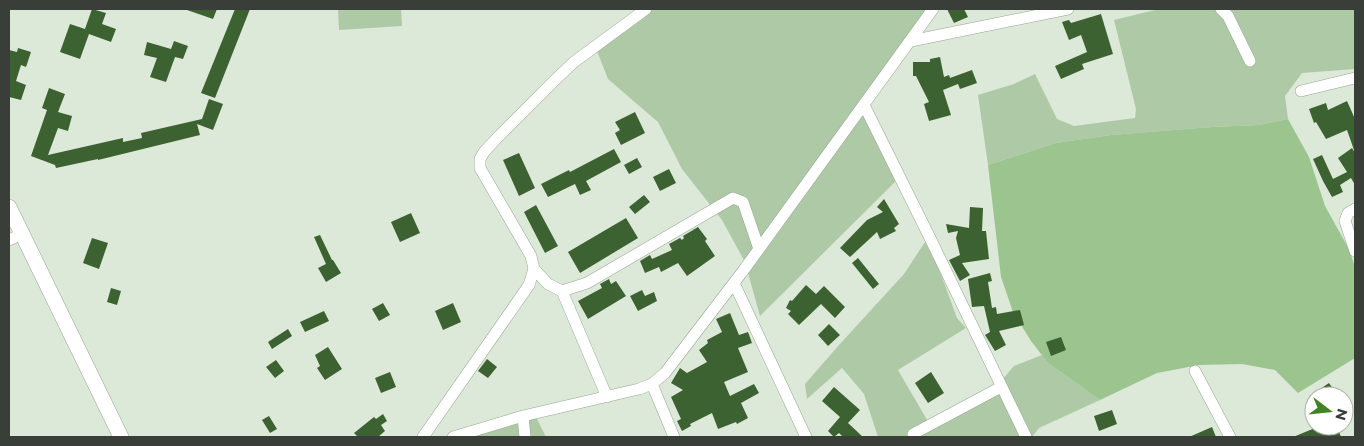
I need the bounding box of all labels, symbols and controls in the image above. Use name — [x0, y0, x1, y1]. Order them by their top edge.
north arrow — [1304, 386, 1354, 436]
text: N — [1331, 407, 1352, 423]

